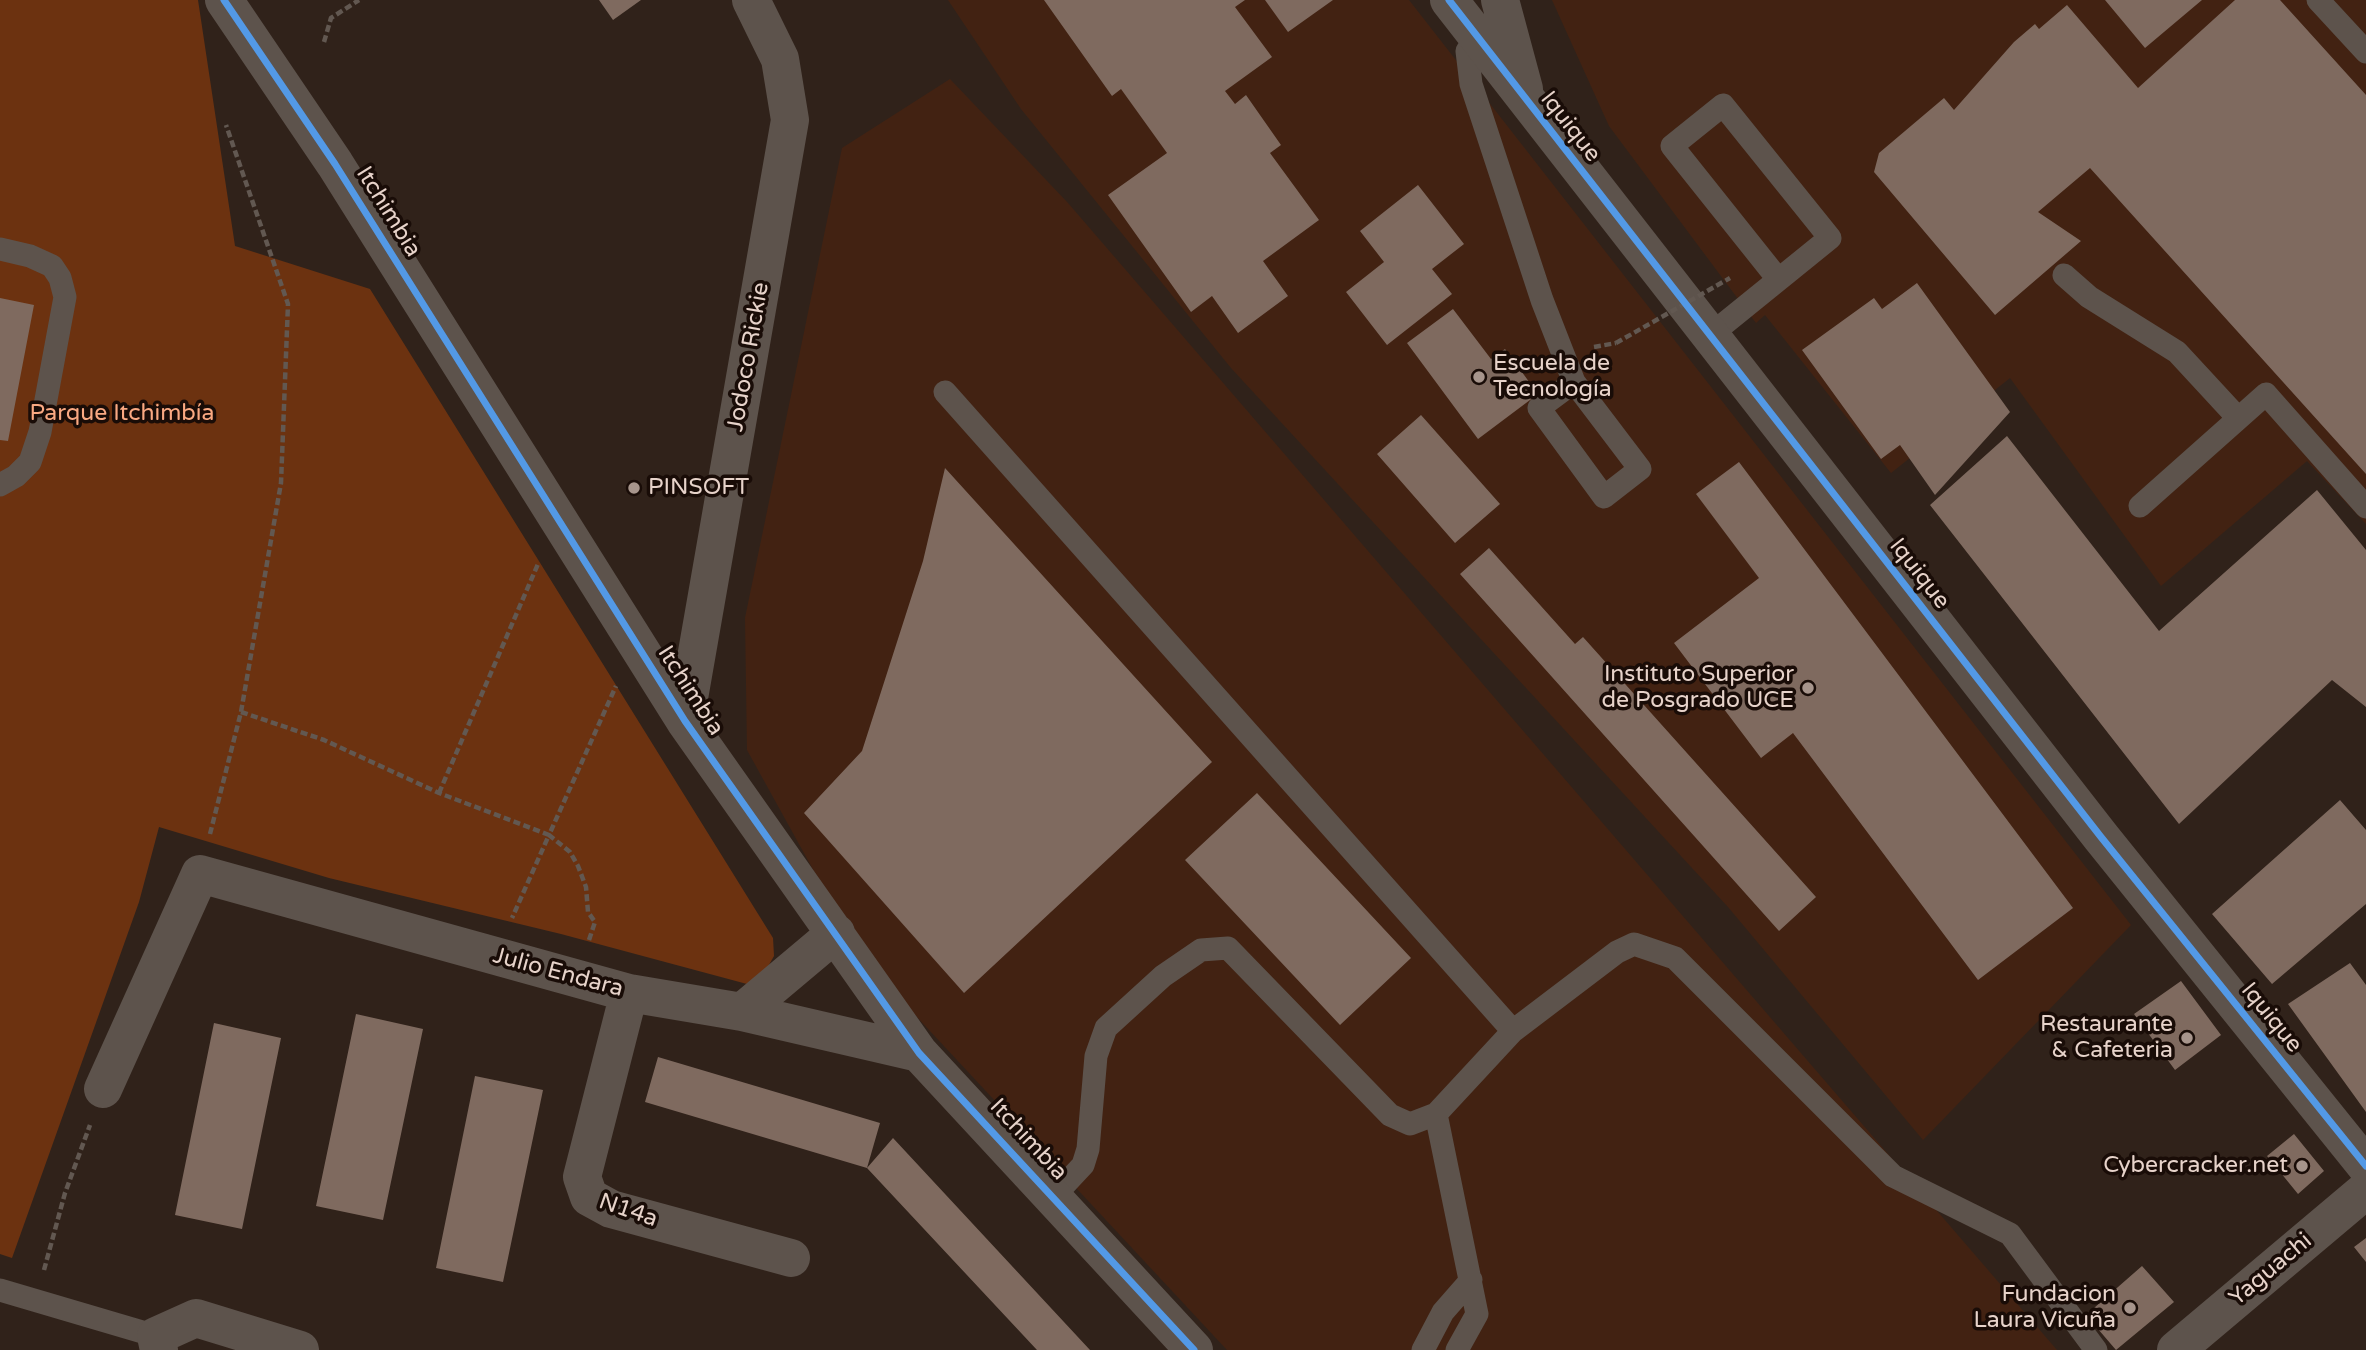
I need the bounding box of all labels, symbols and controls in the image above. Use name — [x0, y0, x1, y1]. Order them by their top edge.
street label: Iquique — [1534, 86, 1606, 168]
street label: Itchimbia — [349, 162, 427, 262]
street label: Jodoco Rickie — [722, 280, 776, 434]
place label: Escuela de Tecnología — [1493, 350, 1612, 404]
marker: Escuela de Tecnología — [1471, 369, 1487, 385]
park label: Parque Itchimbía — [30, 400, 214, 428]
place label: PINSOFT — [648, 474, 749, 502]
marker: PINSOFT — [626, 480, 642, 496]
street label: Iquique — [1883, 533, 1955, 615]
street label: Itchimbia — [651, 641, 729, 741]
place label: Instituto Superior de Posgrado UCE — [1602, 661, 1794, 715]
marker: Instituto Superior de Posgrado UCE — [1800, 680, 1816, 696]
street label: Julio Endara — [490, 942, 626, 1004]
street label: Iquique — [2234, 977, 2308, 1059]
place label: Restaurante & Cafeteria — [2040, 1011, 2173, 1065]
marker: Restaurante & Cafeteria — [2179, 1030, 2195, 1046]
street label: Itchimbia — [983, 1094, 1073, 1186]
place label: Cybercracker.net — [2103, 1152, 2288, 1180]
marker: Cybercracker.net — [2294, 1158, 2310, 1174]
street label: N14a — [595, 1188, 661, 1234]
street label: Yaguachi — [2224, 1228, 2318, 1312]
place label: Fundacion Laura Vicuña — [1974, 1281, 2116, 1335]
marker: Fundacion Laura Vicuña — [2122, 1300, 2138, 1316]

